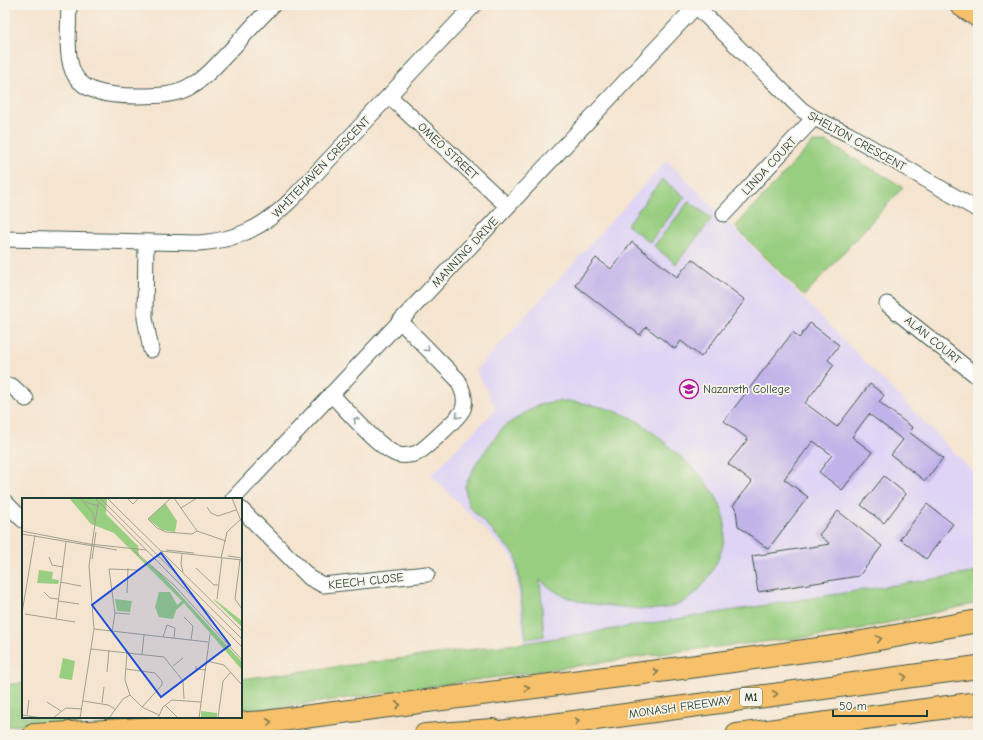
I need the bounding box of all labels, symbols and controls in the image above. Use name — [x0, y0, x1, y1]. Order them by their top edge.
street label: SHELTON CRESCENT — [806, 108, 909, 174]
street label: WHITEHAVEN CRESCENT — [269, 113, 373, 220]
street label: OMEO STREET — [415, 120, 482, 183]
street label: LINDA COURT — [739, 134, 800, 198]
street label: MANNING DRIVE — [429, 214, 501, 290]
street label: ALAN COURT — [902, 313, 965, 368]
one-way arrow — [422, 344, 430, 352]
school or university icon: Nazareth College — [678, 378, 700, 400]
place label: Nazareth College — [703, 382, 790, 396]
one-way arrow — [455, 411, 463, 419]
one-way arrow — [353, 417, 361, 424]
inset map — [22, 498, 242, 718]
street label: KEECH CLOSE — [328, 570, 404, 592]
one-way arrow — [876, 635, 882, 643]
one-way arrow — [653, 667, 659, 676]
one-way arrow — [901, 673, 907, 682]
one-way arrow — [524, 684, 530, 693]
road number: M1 — [740, 688, 762, 706]
one-way arrow — [772, 690, 778, 699]
scale bar — [833, 692, 927, 718]
street label: MONASH FREEWAY — [628, 693, 733, 721]
text: 50 m — [839, 699, 867, 713]
one-way arrow — [395, 701, 401, 710]
one-way arrow — [266, 717, 272, 726]
one-way arrow — [574, 717, 580, 726]

